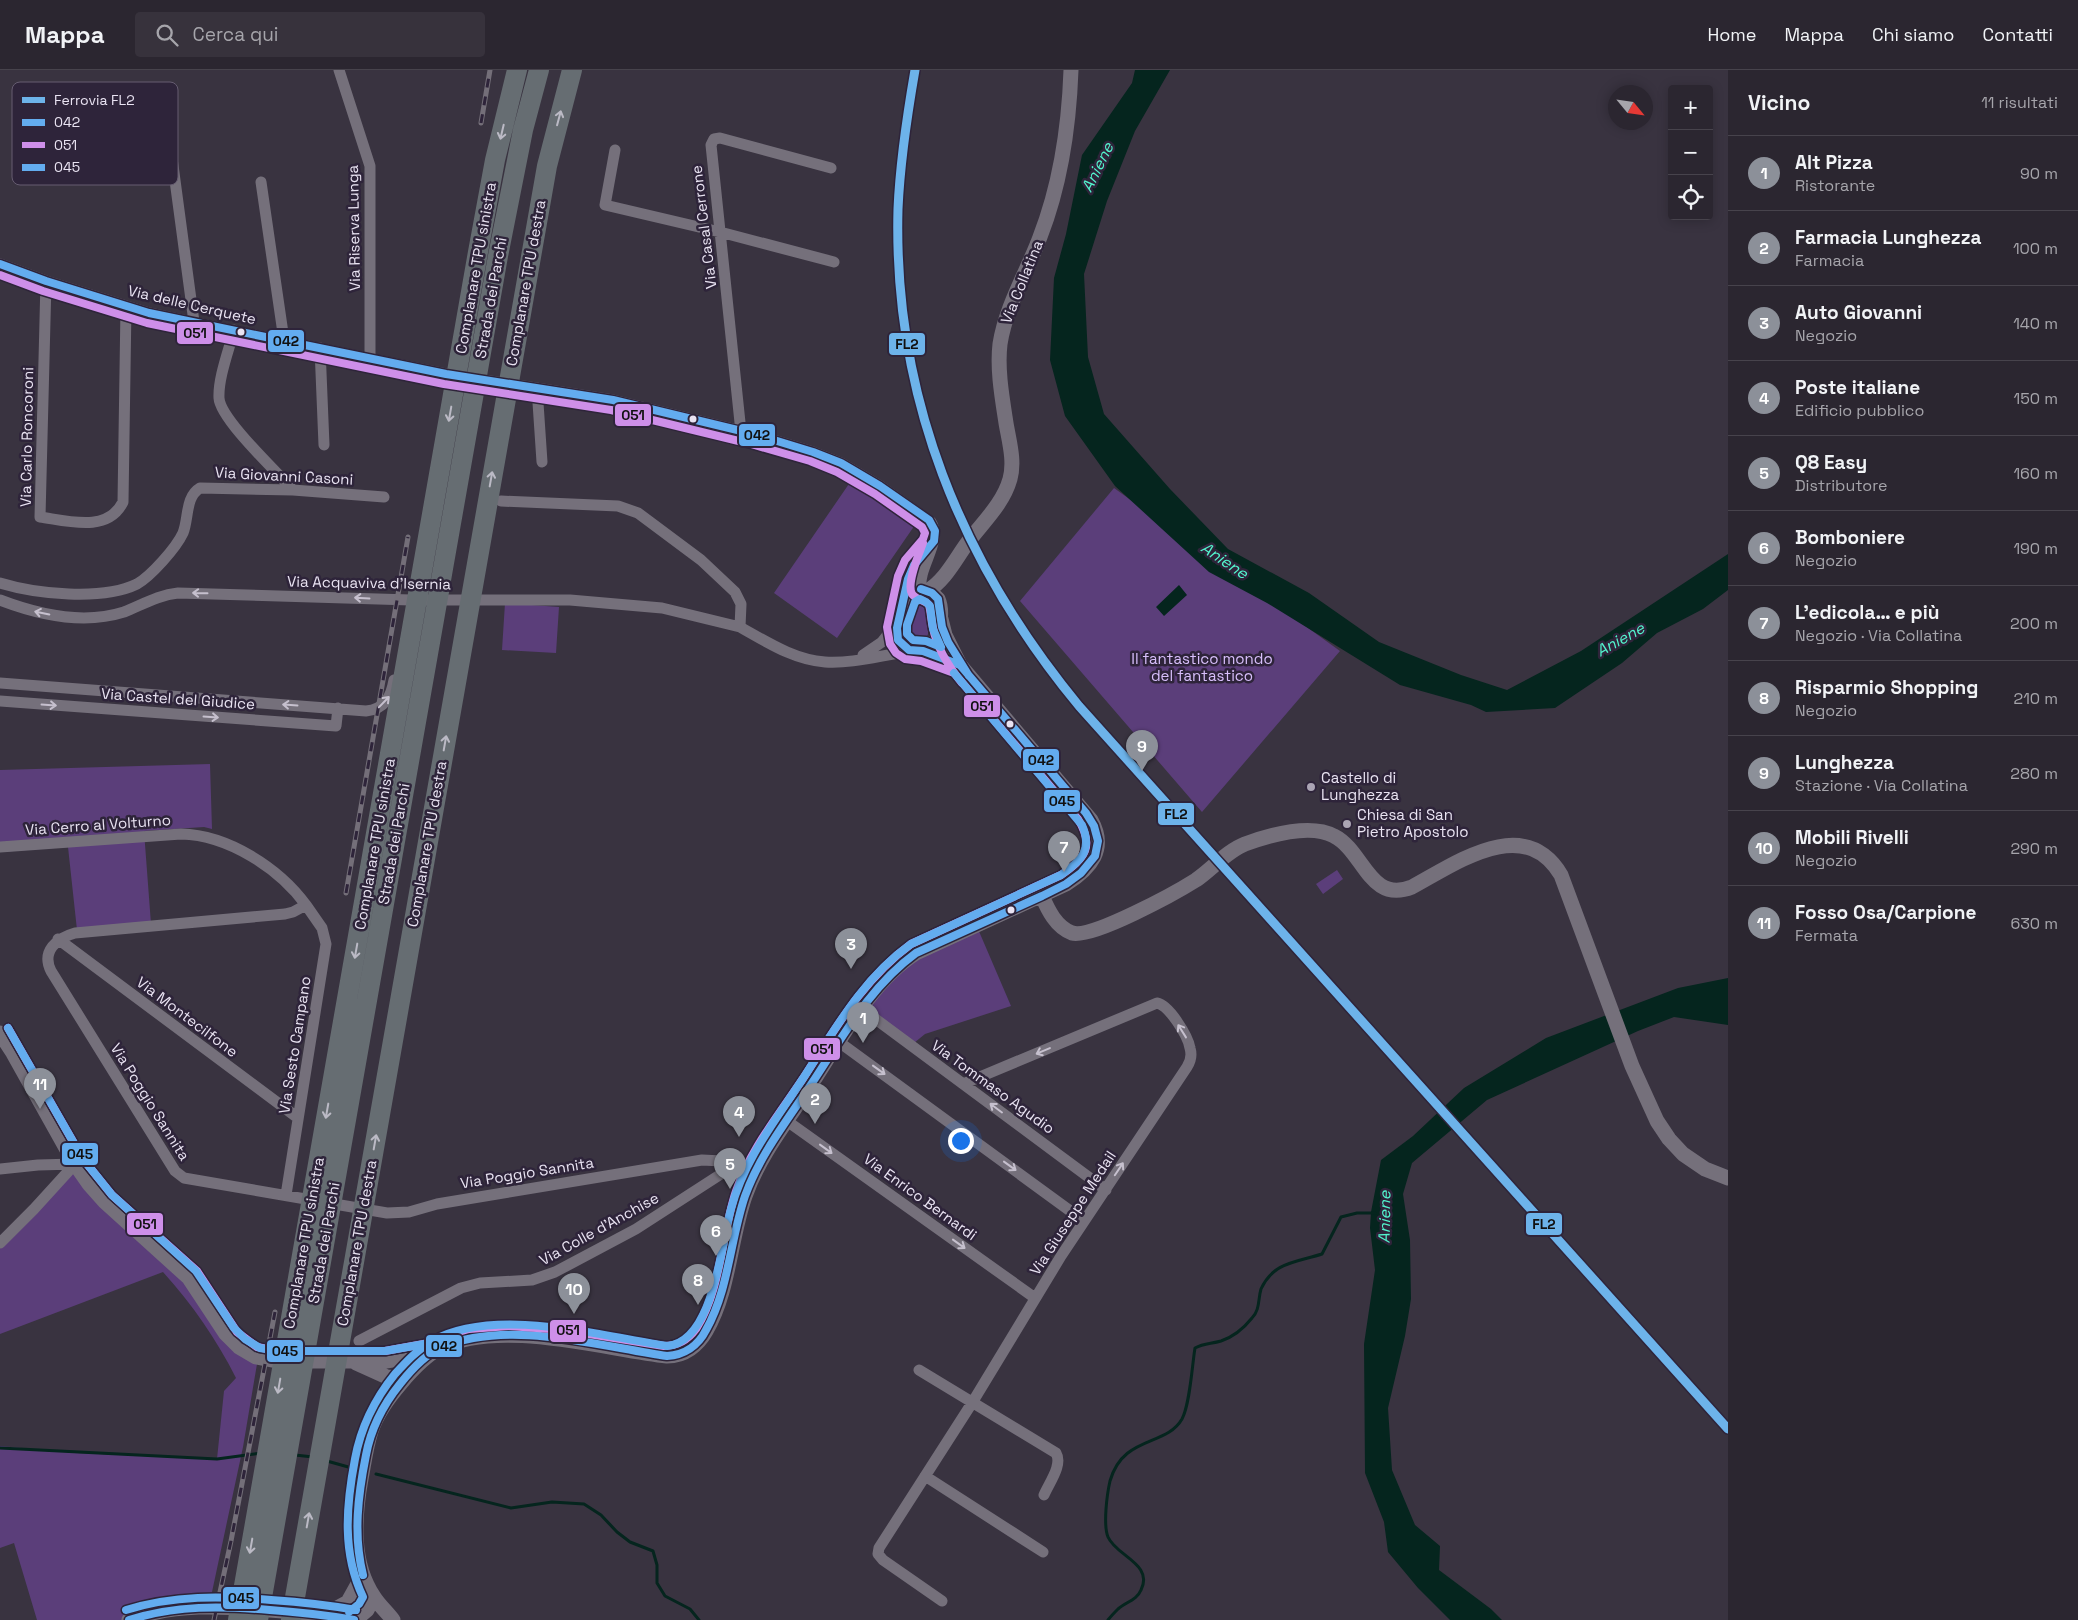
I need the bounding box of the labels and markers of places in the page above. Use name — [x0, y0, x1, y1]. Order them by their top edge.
unlabelled marker — [236, 327, 246, 337]
unlabelled marker — [688, 414, 698, 424]
unlabelled marker — [1005, 719, 1015, 729]
pin: 9 — [1126, 730, 1158, 771]
place label: Castello di Lunghezza — [1321, 768, 1400, 804]
marker: Castello di Lunghezza — [1305, 781, 1317, 793]
place label: Chiesa di San Pietro Apostolo — [1357, 805, 1468, 841]
marker: Chiesa di San Pietro Apostolo — [1341, 818, 1353, 830]
pin: 7 — [1048, 831, 1080, 872]
unlabelled marker — [1006, 905, 1016, 915]
pin: 3 — [835, 928, 867, 969]
pin: 1 — [847, 1002, 879, 1043]
pin: 11 — [24, 1068, 56, 1109]
pin: 2 — [799, 1083, 831, 1124]
pin: 4 — [723, 1096, 755, 1137]
pin: 5 — [714, 1148, 746, 1189]
pin: 6 — [700, 1215, 732, 1256]
pin: 8 — [682, 1264, 714, 1305]
pin: 10 — [558, 1273, 590, 1314]

